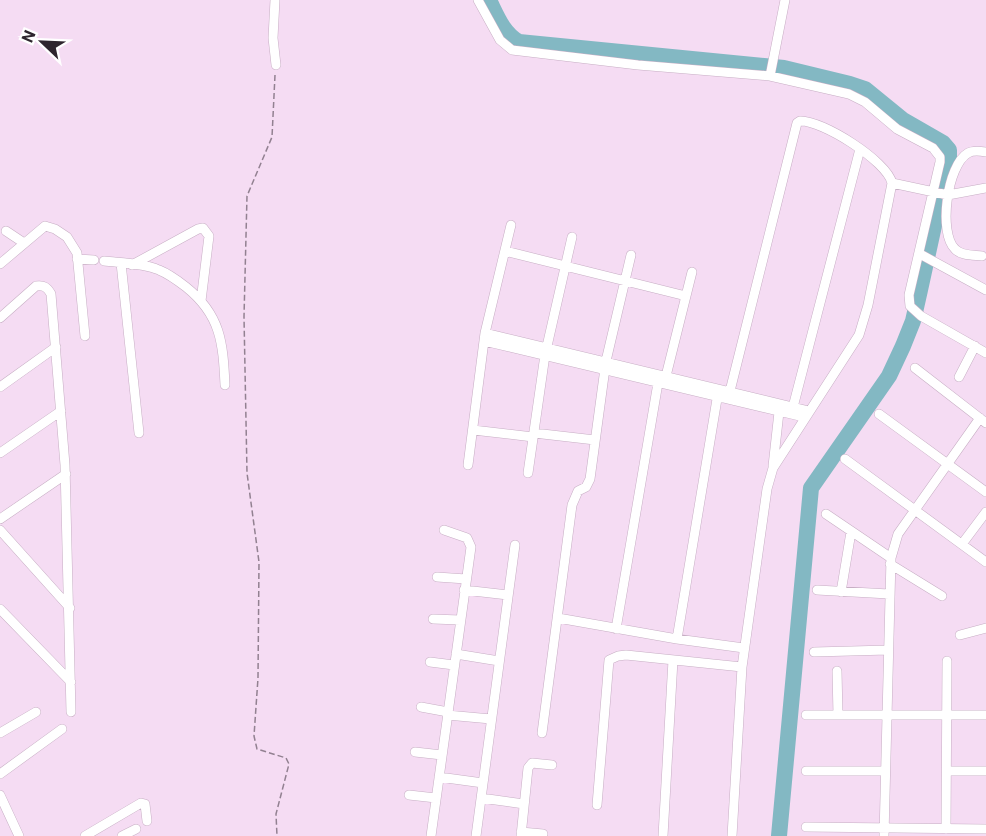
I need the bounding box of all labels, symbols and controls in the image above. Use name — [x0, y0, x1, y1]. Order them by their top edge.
north arrow — [12, 12, 72, 72]
text: N — [18, 27, 40, 45]

